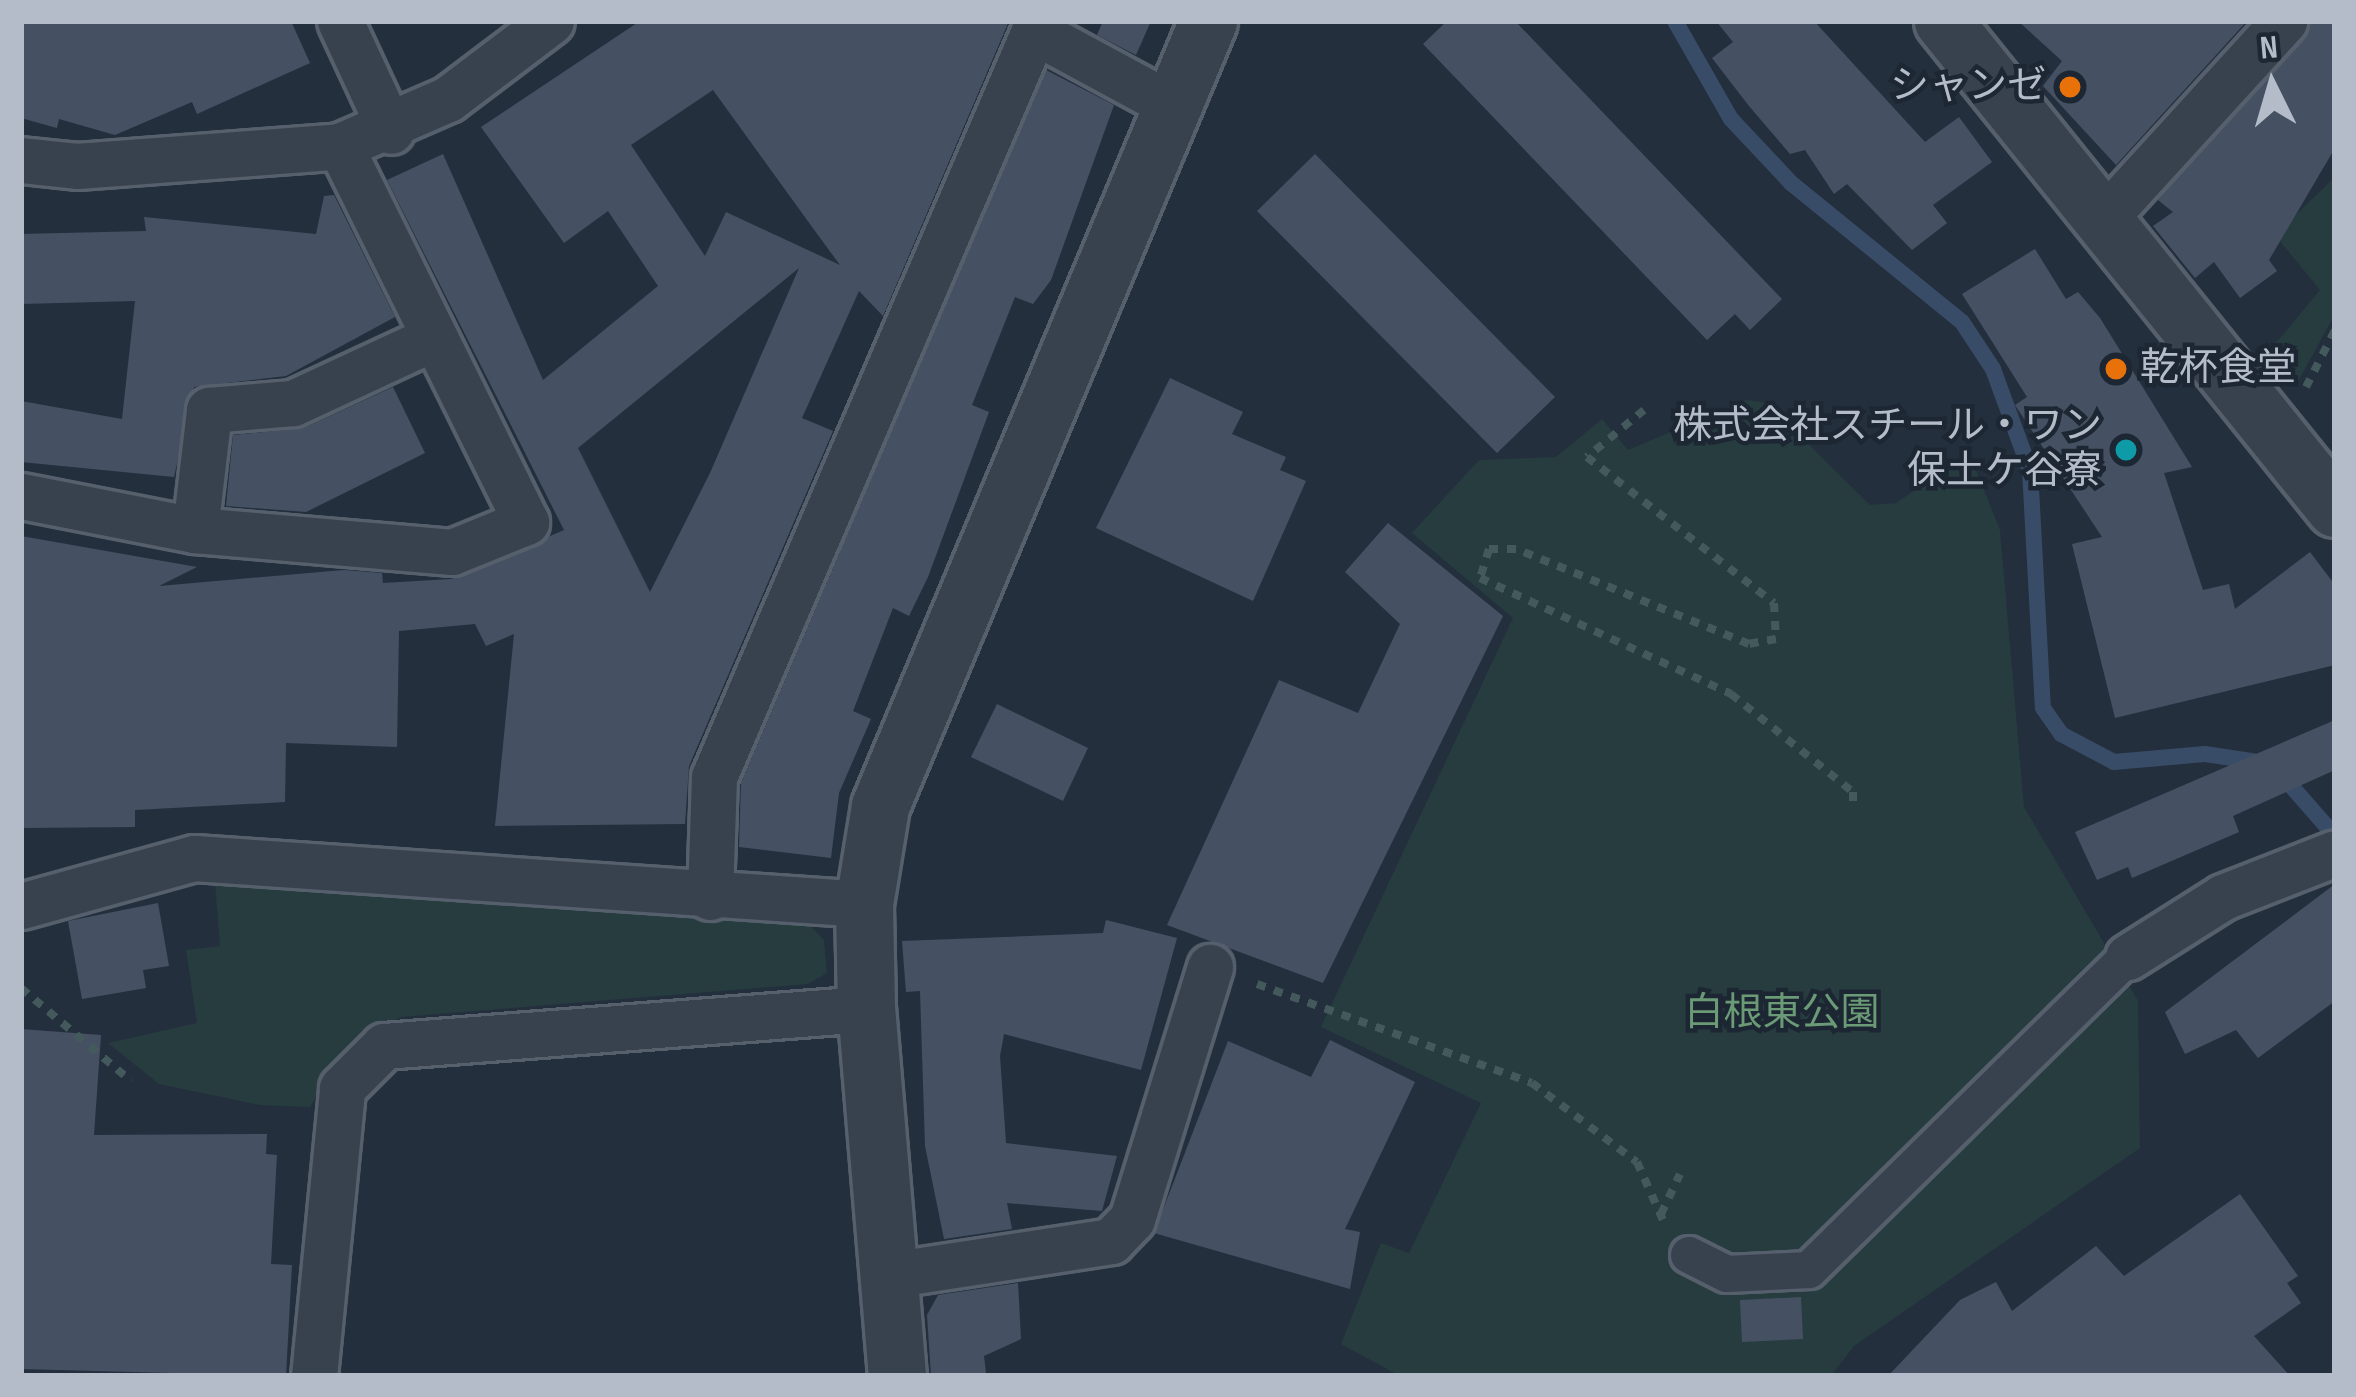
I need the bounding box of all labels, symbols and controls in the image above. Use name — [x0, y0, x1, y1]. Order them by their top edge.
north arrow — [2212, 24, 2332, 144]
text: N — [2258, 27, 2279, 69]
place label: シャンゼ — [1890, 64, 2046, 110]
marker: シャンゼ — [2057, 74, 2083, 100]
place label: 乾杯食堂 — [2140, 346, 2296, 392]
marker: 乾杯食堂 — [2103, 356, 2129, 382]
place label: 株式会社スチール・ワン 保土ケ谷寮 — [1673, 405, 2102, 496]
marker: 株式会社スチール・ワン 保土ケ谷寮 — [2113, 437, 2139, 463]
park label: 白根東公園 — [1685, 991, 1879, 1037]

